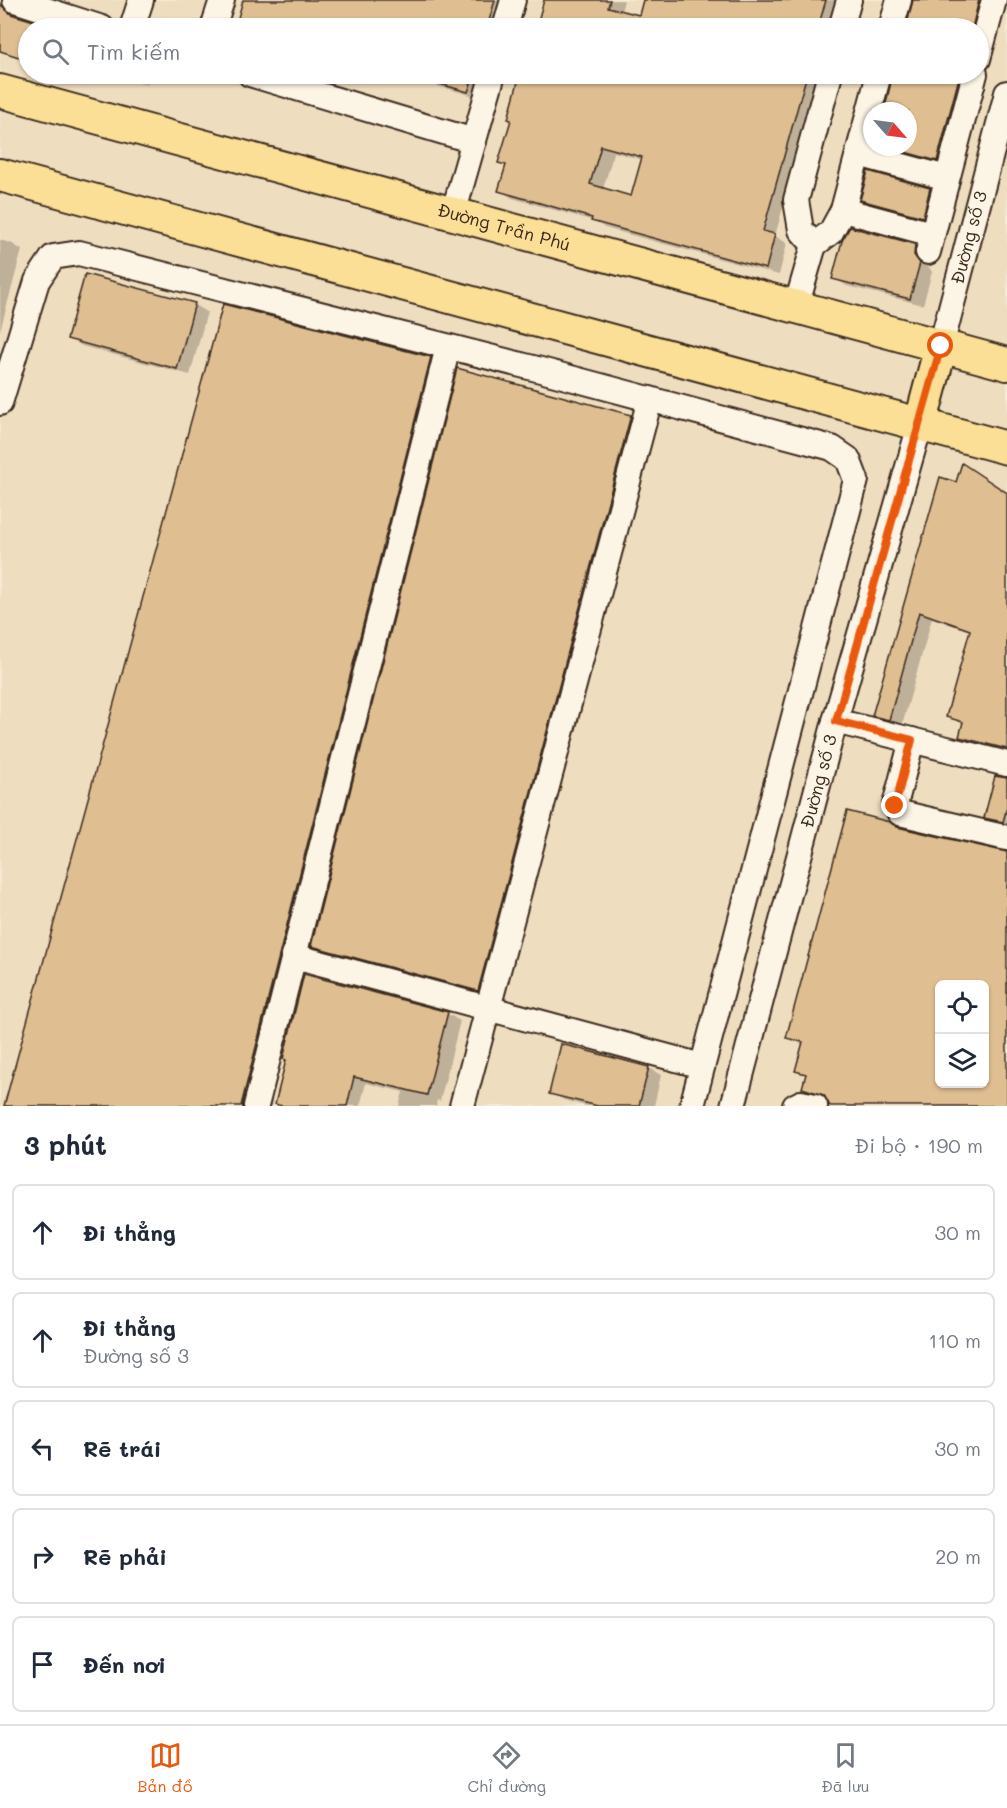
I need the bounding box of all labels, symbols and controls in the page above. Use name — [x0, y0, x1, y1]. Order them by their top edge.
search box — [18, 18, 989, 84]
icon: search — [39, 35, 72, 68]
text: Tìm kiếm — [87, 37, 180, 66]
north arrow — [863, 102, 917, 156]
street label: Đường số 3 — [945, 188, 992, 287]
street label: Đường Trần Phú — [435, 197, 573, 256]
route start — [927, 332, 953, 358]
street label: Đường số 3 — [794, 732, 842, 830]
route end — [881, 792, 907, 818]
map controls — [935, 980, 989, 1088]
button: locate — [935, 980, 989, 1034]
button: layers — [935, 1034, 989, 1088]
text: 3 phút — [24, 1128, 107, 1162]
text: Đi bộ · 190 m — [855, 1132, 983, 1158]
icon: ahead — [26, 1216, 59, 1249]
text: Đi thẳng — [83, 1218, 176, 1247]
text: 30 m — [935, 1219, 981, 1245]
text: Đi thẳng — [83, 1313, 176, 1342]
icon: ahead — [26, 1324, 59, 1357]
text: 110 m — [928, 1327, 981, 1353]
text: Đường số 3 — [83, 1342, 189, 1368]
icon: left — [26, 1432, 59, 1465]
text: Rẽ trái — [83, 1434, 161, 1463]
text: 30 m — [935, 1435, 981, 1461]
icon: right — [26, 1540, 59, 1573]
text: Rẽ phải — [83, 1542, 167, 1571]
text: 20 m — [935, 1543, 981, 1569]
icon: arrive — [26, 1648, 59, 1681]
text: Đến nơi — [83, 1650, 166, 1679]
tab: Bản đồ — [138, 1739, 192, 1796]
tab: Chỉ đường — [468, 1739, 546, 1796]
tab: Đã lưu — [821, 1739, 869, 1796]

